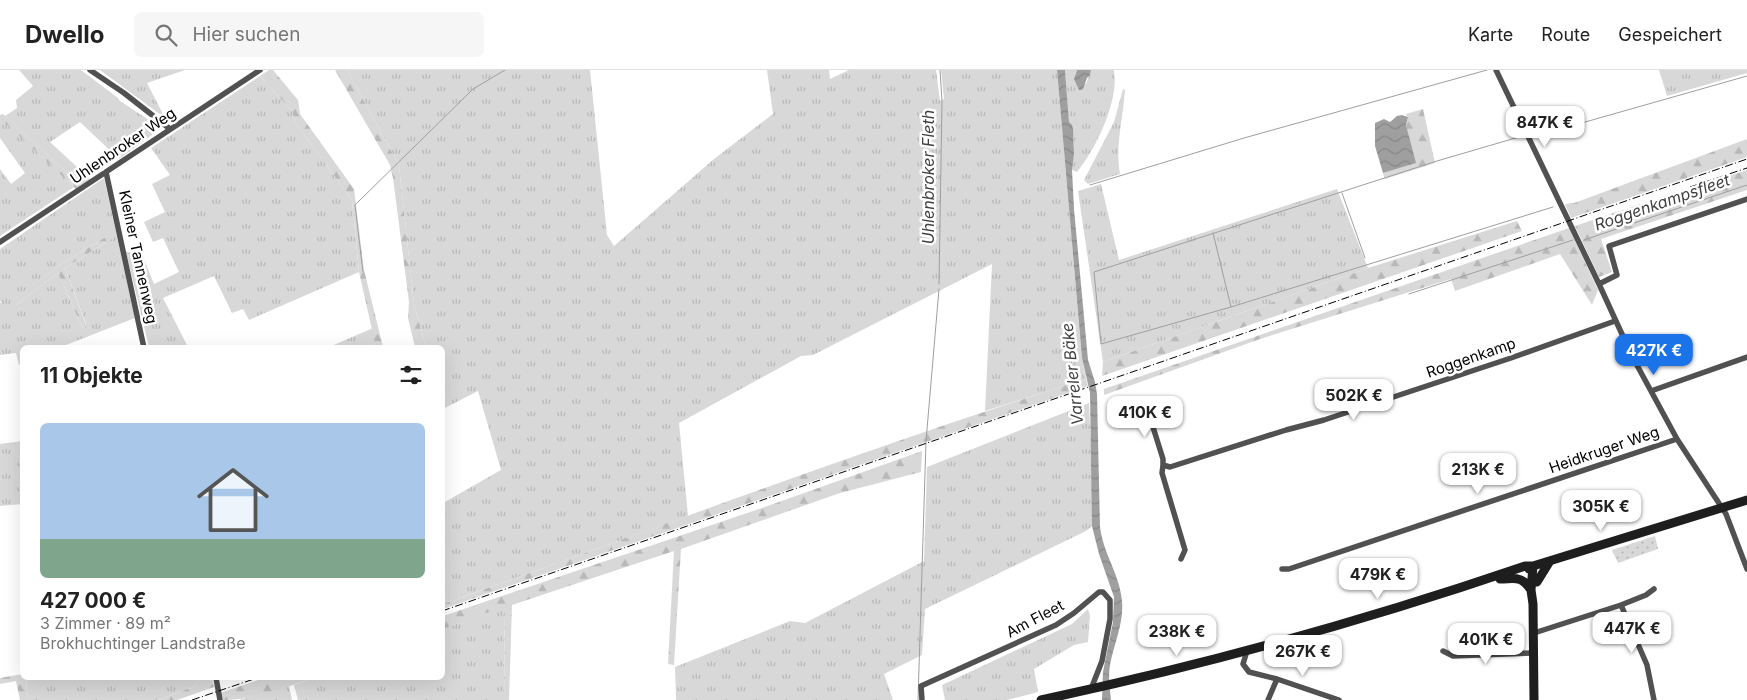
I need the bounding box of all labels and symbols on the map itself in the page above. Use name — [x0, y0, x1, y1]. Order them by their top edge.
street label: Uhlenbroker Weg — [66, 103, 179, 188]
pin: 847K € — [1504, 106, 1586, 148]
water label: Uhlenbroker Fleth — [918, 110, 938, 244]
water label: Roggenkampsfleet — [1592, 169, 1733, 235]
street label: Kleiner Tannenweg — [115, 188, 162, 325]
water label: Varreler Bäke — [1057, 322, 1087, 426]
street label: Roggenkamp — [1424, 333, 1518, 382]
pin: 427K € — [1613, 334, 1695, 376]
pin: 502K € — [1313, 378, 1395, 421]
pin: 410K € — [1104, 396, 1186, 438]
street label: Heidkruger Weg — [1546, 422, 1661, 477]
pin: 213K € — [1437, 452, 1519, 495]
pin: 305K € — [1560, 490, 1642, 532]
pin: 479K € — [1337, 558, 1419, 600]
street label: Am Fleet — [1003, 595, 1067, 642]
pin: 447K € — [1591, 612, 1673, 654]
pin: 238K € — [1136, 614, 1218, 657]
pin: 401K € — [1445, 622, 1527, 665]
pin: 267K € — [1262, 634, 1344, 677]

